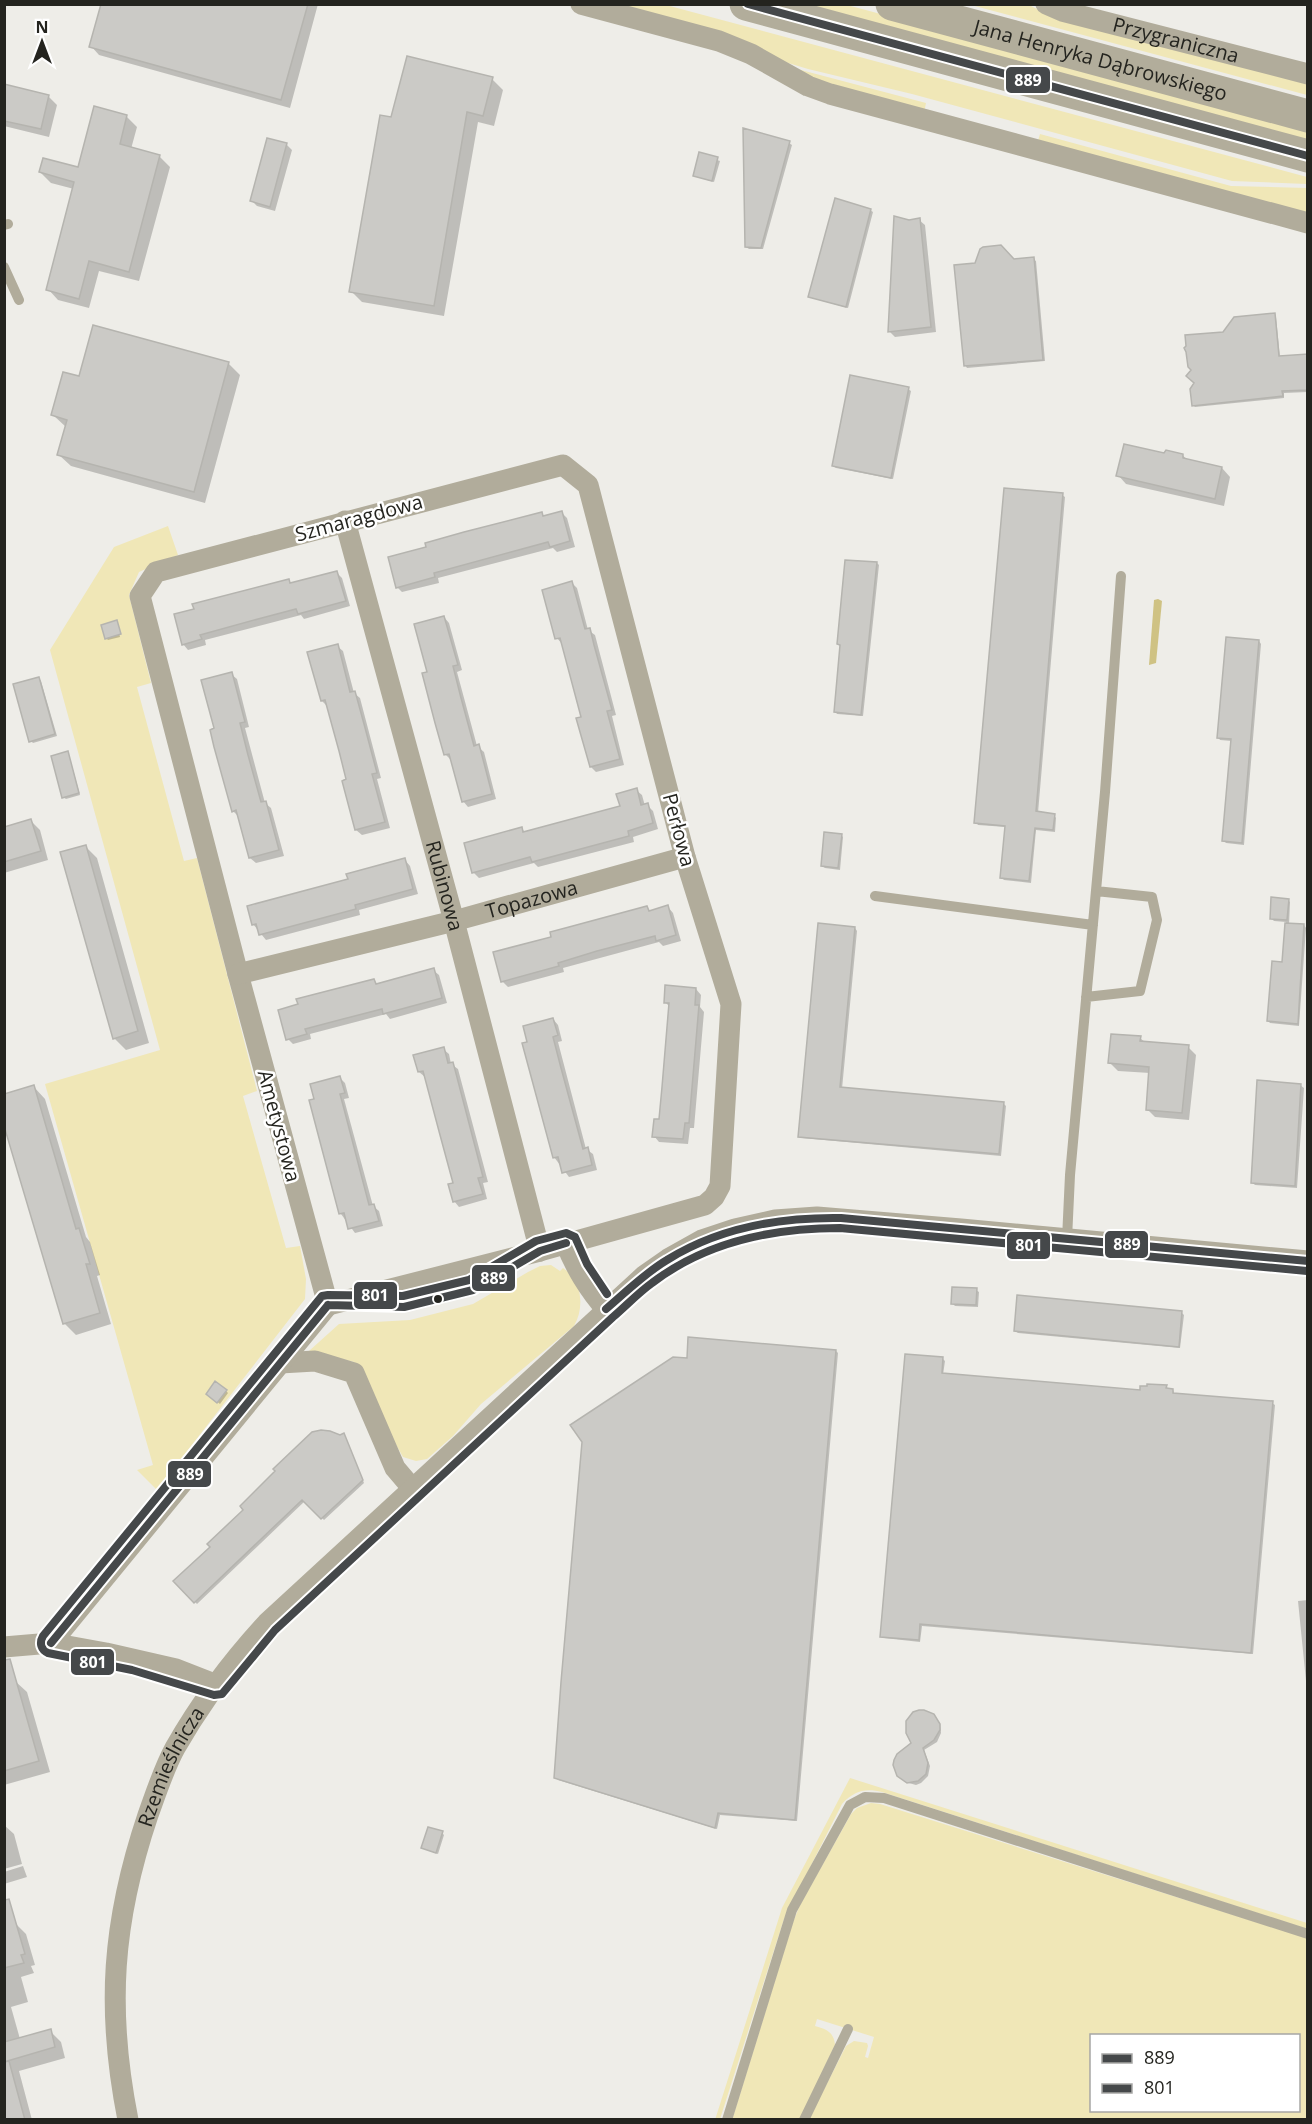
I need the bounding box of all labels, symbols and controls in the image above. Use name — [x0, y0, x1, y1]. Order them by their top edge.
street label: Przygraniczna — [1110, 11, 1242, 69]
north arrow — [12, 12, 72, 72]
street label: Jana Henryka Dąbrowskiego — [969, 12, 1230, 107]
text: N — [35, 16, 49, 38]
line badge: 889 — [1005, 66, 1051, 94]
text: 889 — [1014, 69, 1042, 91]
street label: Szmaragdowa — [292, 488, 426, 548]
street label: Perłowa — [657, 790, 702, 870]
street label: Rubinowa — [420, 837, 470, 934]
street label: Topazowa — [482, 873, 581, 925]
street label: Ametystowa — [252, 1067, 307, 1185]
line badge: 889 — [1104, 1230, 1149, 1259]
line badge: 801 — [1006, 1231, 1051, 1260]
text: 889 — [1113, 1233, 1141, 1255]
text: 801 — [1015, 1234, 1043, 1256]
line badge: 889 — [471, 1264, 516, 1292]
text: 889 — [480, 1267, 508, 1289]
line badge: 801 — [353, 1281, 398, 1310]
text: 801 — [361, 1284, 389, 1306]
unlabelled marker — [432, 1293, 444, 1305]
line badge: 889 — [167, 1460, 212, 1488]
text: 889 — [176, 1463, 204, 1485]
line badge: 801 — [70, 1648, 115, 1676]
text: 801 — [79, 1651, 107, 1673]
street label: Rzemieślnicza — [131, 1701, 210, 1830]
legend — [1090, 2034, 1300, 2112]
text: 889 — [1144, 2045, 1175, 2069]
text: 801 — [1144, 2075, 1175, 2099]

